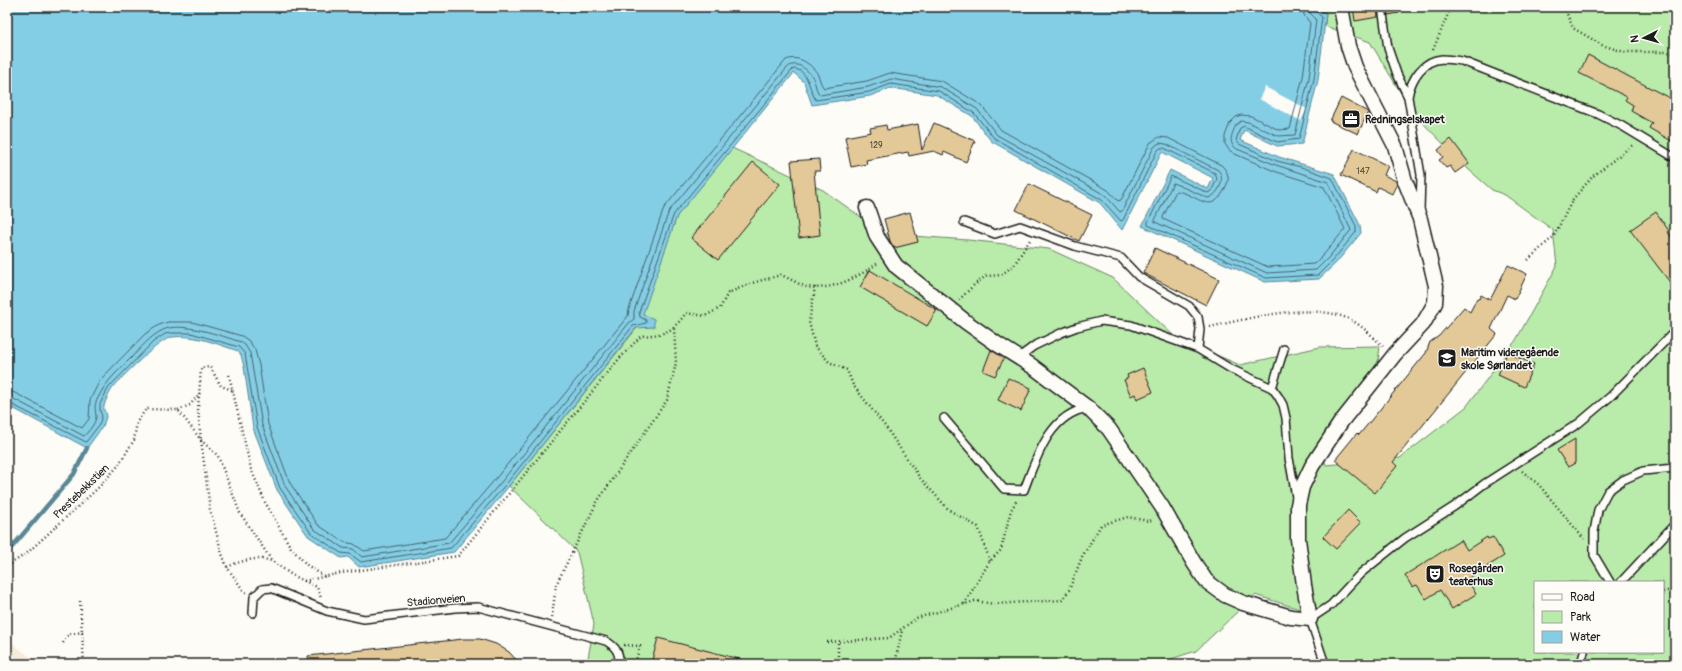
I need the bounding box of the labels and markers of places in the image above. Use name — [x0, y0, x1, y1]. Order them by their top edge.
office icon: Redningselskapet — [1340, 108, 1362, 130]
place label: Redningselskapet — [1365, 113, 1445, 126]
place label: Maritim videregående skole Sørlandet — [1461, 346, 1559, 372]
school or university icon: Maritim videregående skole Sørlandet — [1436, 347, 1458, 369]
place label: Rosegården teaterhus — [1448, 562, 1503, 588]
theatre icon: Rosegården teaterhus — [1424, 563, 1446, 585]

